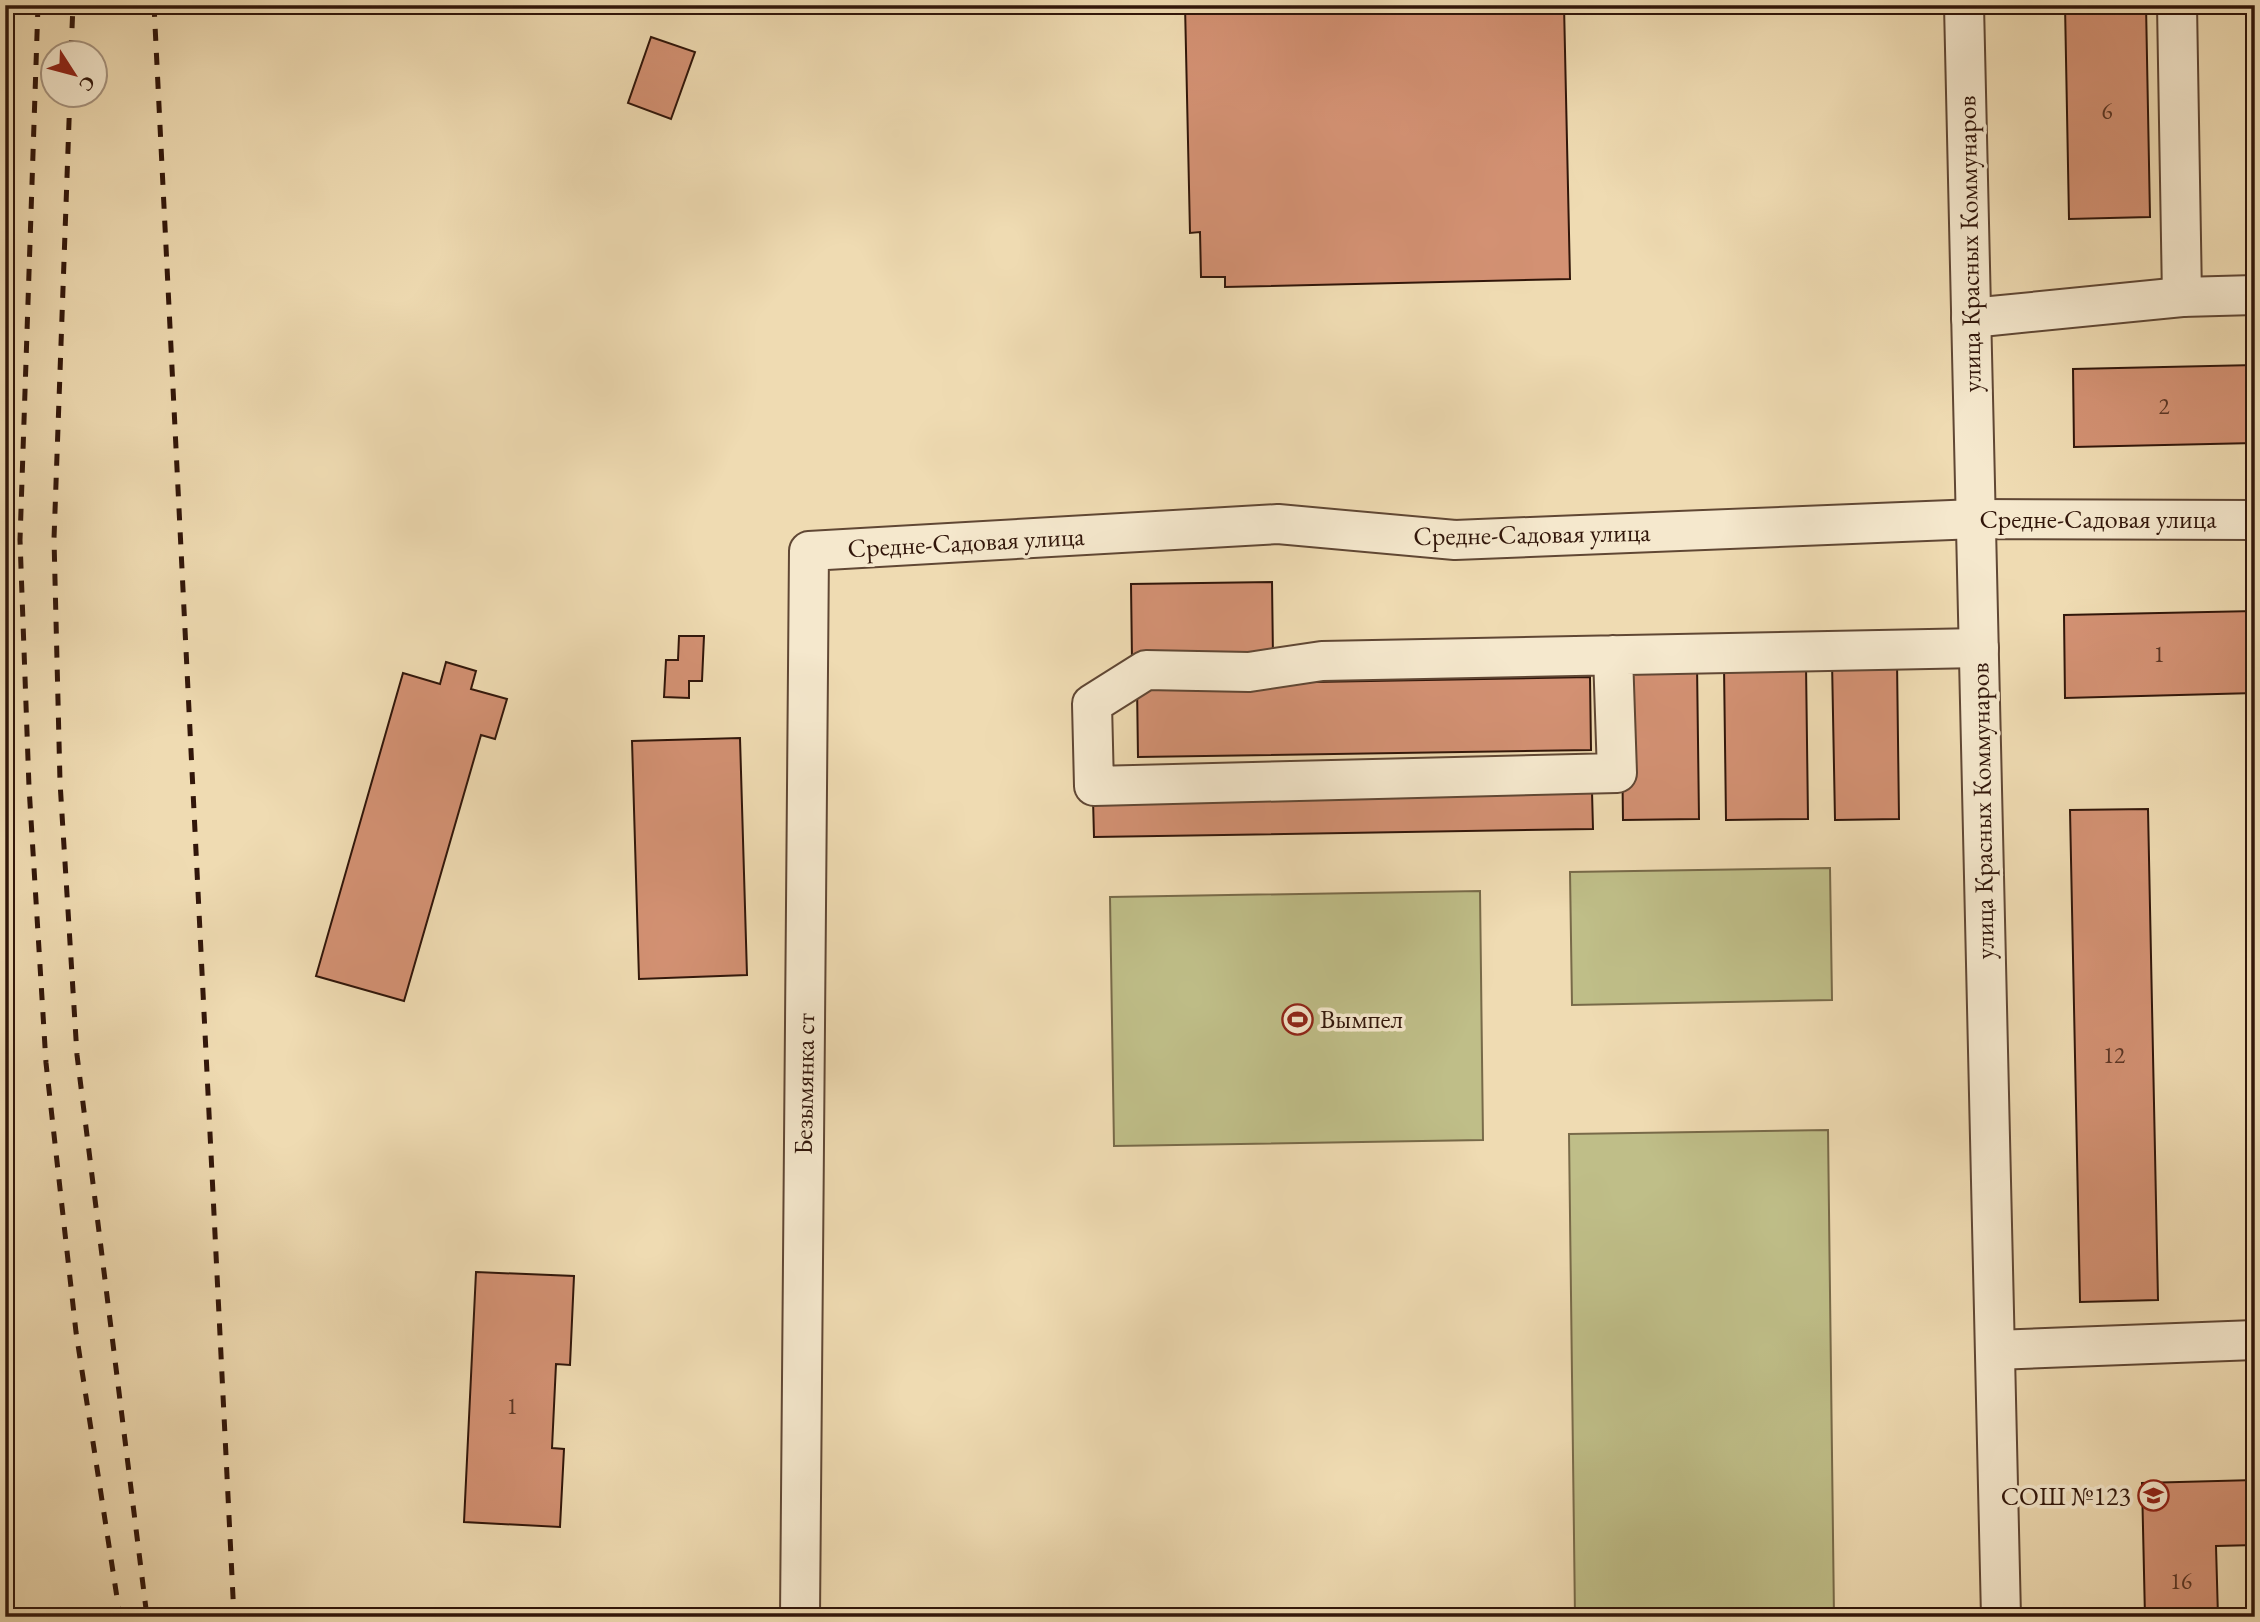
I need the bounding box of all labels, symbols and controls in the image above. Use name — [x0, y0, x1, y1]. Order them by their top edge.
north arrow — [38, 38, 108, 108]
text: С — [73, 71, 101, 97]
street label: улица Красных Коммунаров — [1949, 95, 1989, 393]
house number: 6 — [2101, 96, 2113, 126]
house number: 2 — [2158, 391, 2170, 421]
street label: Средне-Садовая улица — [1979, 502, 2217, 536]
street label: Средне-Садовая улица — [1413, 515, 1652, 553]
street label: Средне-Садовая улица — [847, 519, 1086, 565]
house number: 1 — [2153, 639, 2165, 669]
street label: улица Красных Коммунаров — [1962, 662, 2002, 960]
sports icon: Вымпел — [1280, 1002, 1314, 1036]
place label: Вымпел — [1320, 1002, 1403, 1036]
street label: Безымянка ст — [786, 1013, 822, 1155]
house number: 12 — [2103, 1040, 2125, 1070]
house number: 1 — [506, 1391, 518, 1421]
place label: СОШ №123 — [2001, 1479, 2131, 1513]
school or university icon: СОШ №123 — [2137, 1479, 2171, 1513]
house number: 16 — [2170, 1566, 2192, 1596]

